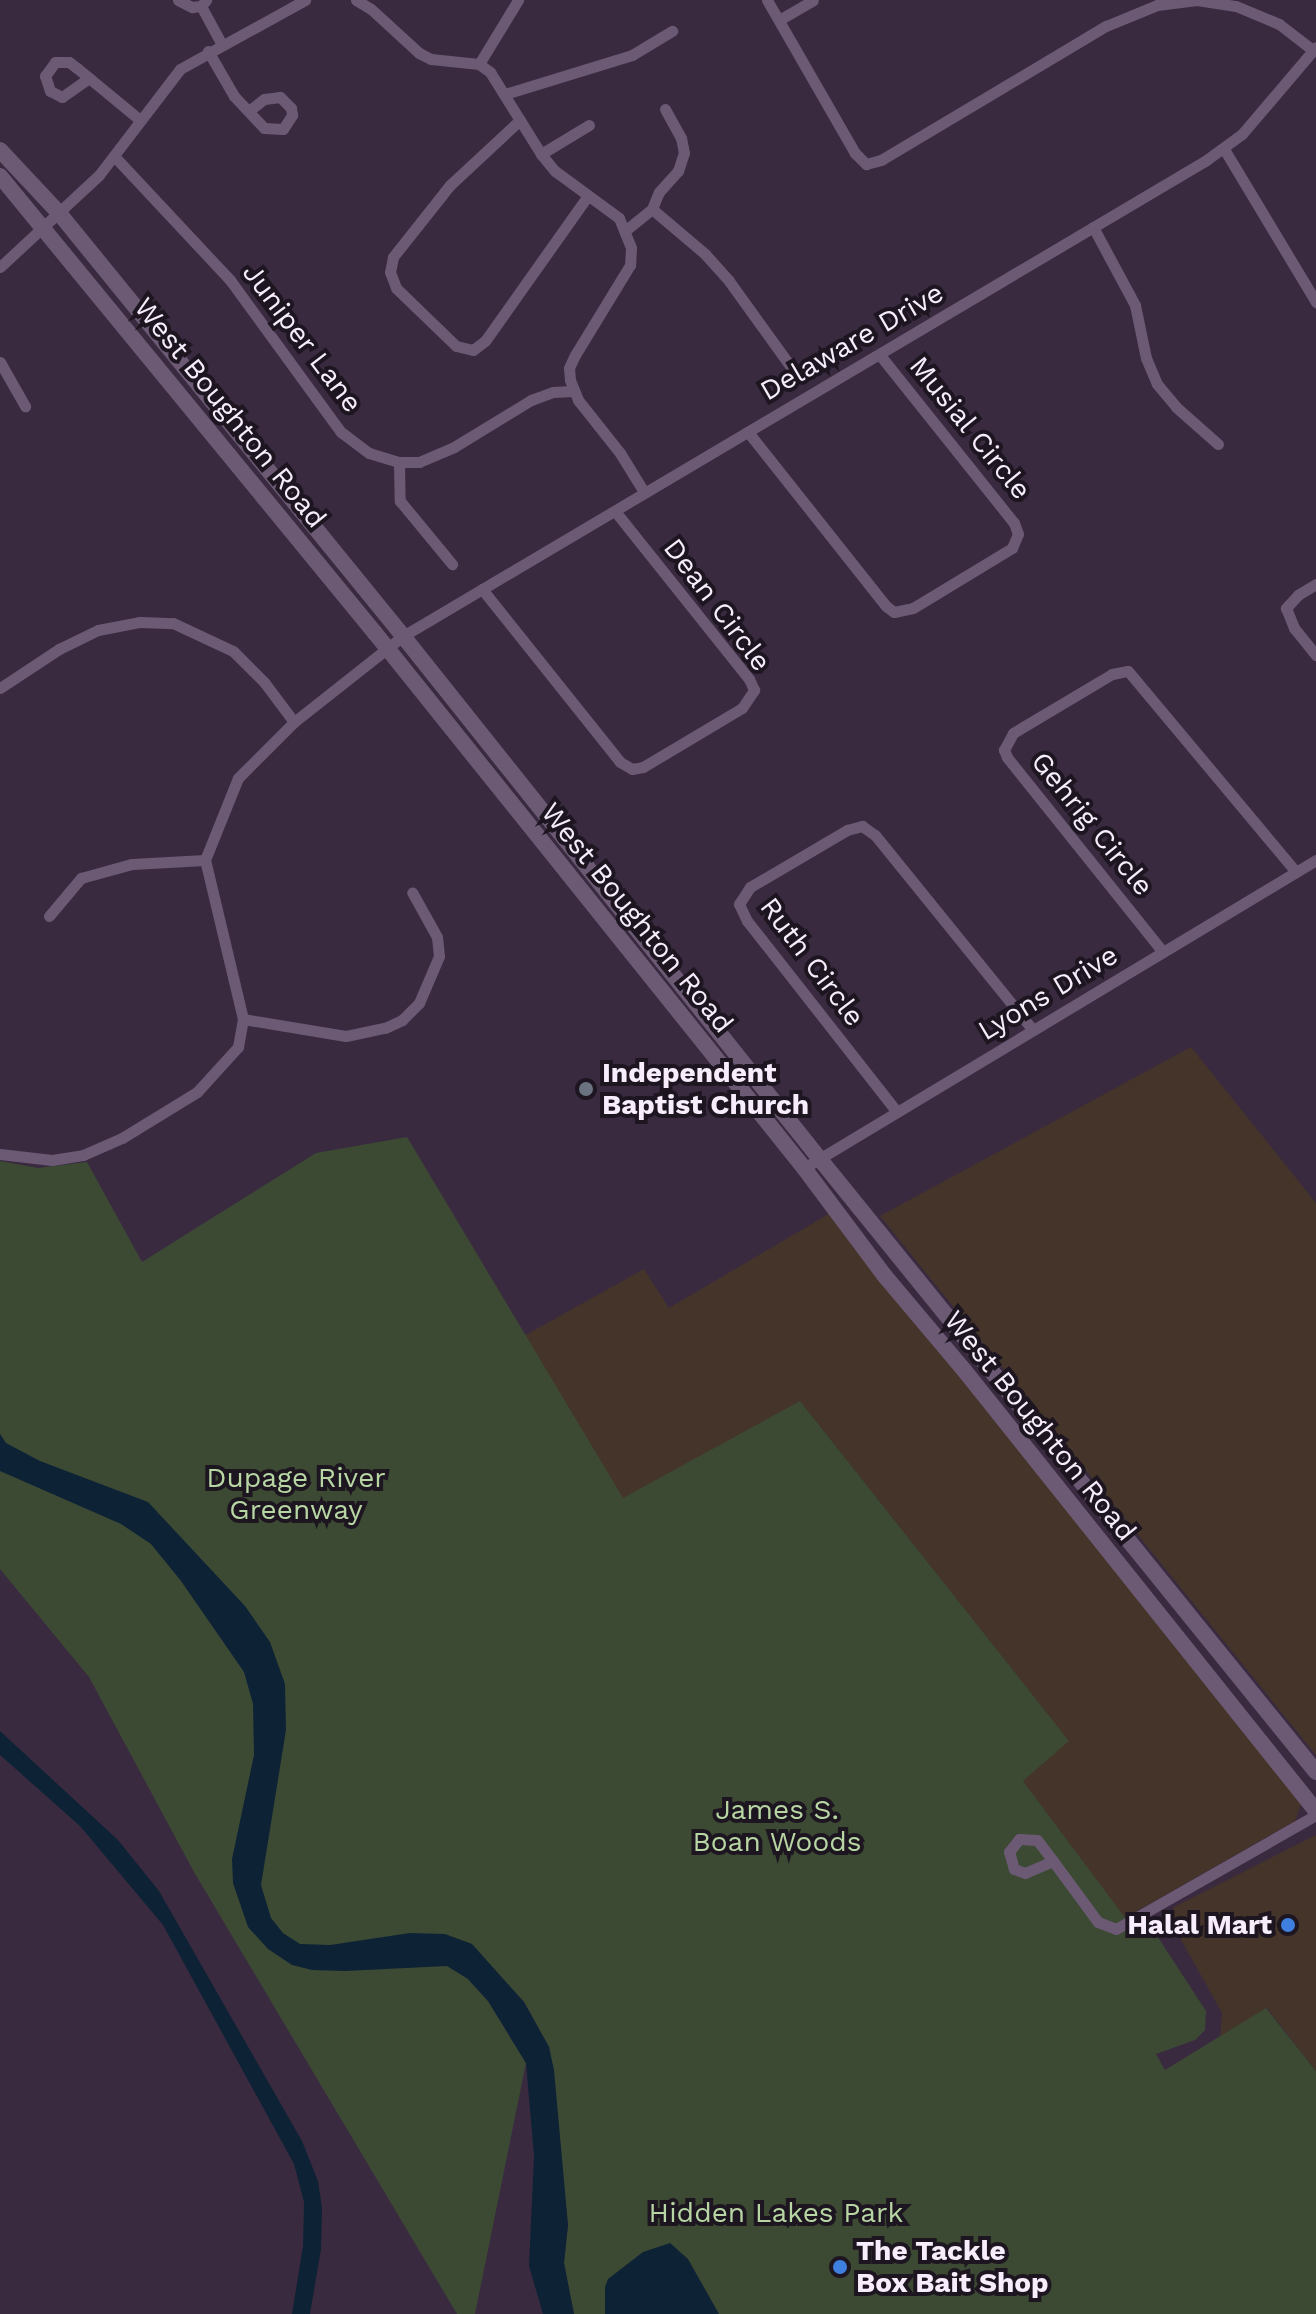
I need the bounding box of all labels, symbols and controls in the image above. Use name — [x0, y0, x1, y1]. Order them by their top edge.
street label: Juniper Lane — [235, 257, 369, 419]
street label: Delaware Drive — [755, 276, 949, 408]
street label: West Boughton Road — [127, 291, 333, 535]
street label: Musial Circle — [902, 349, 1038, 507]
street label: Dean Circle — [656, 532, 778, 678]
street label: Gehrig Circle — [1024, 745, 1160, 903]
street label: West Boughton Road — [534, 796, 740, 1040]
street label: Ruth Circle — [753, 891, 871, 1033]
street label: Lyons Drive — [972, 938, 1124, 1048]
place label: Independent Baptist Church — [602, 1056, 809, 1122]
marker: Independent Baptist Church — [577, 1080, 595, 1098]
street label: West Boughton Road — [937, 1304, 1143, 1548]
park label: Dupage River Greenway — [206, 1461, 386, 1527]
park label: James S. Boan Woods — [692, 1793, 862, 1859]
place label: Halal Mart — [1127, 1908, 1272, 1942]
marker: Halal Mart — [1279, 1916, 1297, 1934]
park label: Hidden Lakes Park — [649, 2196, 903, 2230]
place label: The Tackle Box Bait Shop — [856, 2234, 1049, 2300]
marker: The Tackle Box Bait Shop — [831, 2258, 849, 2276]

